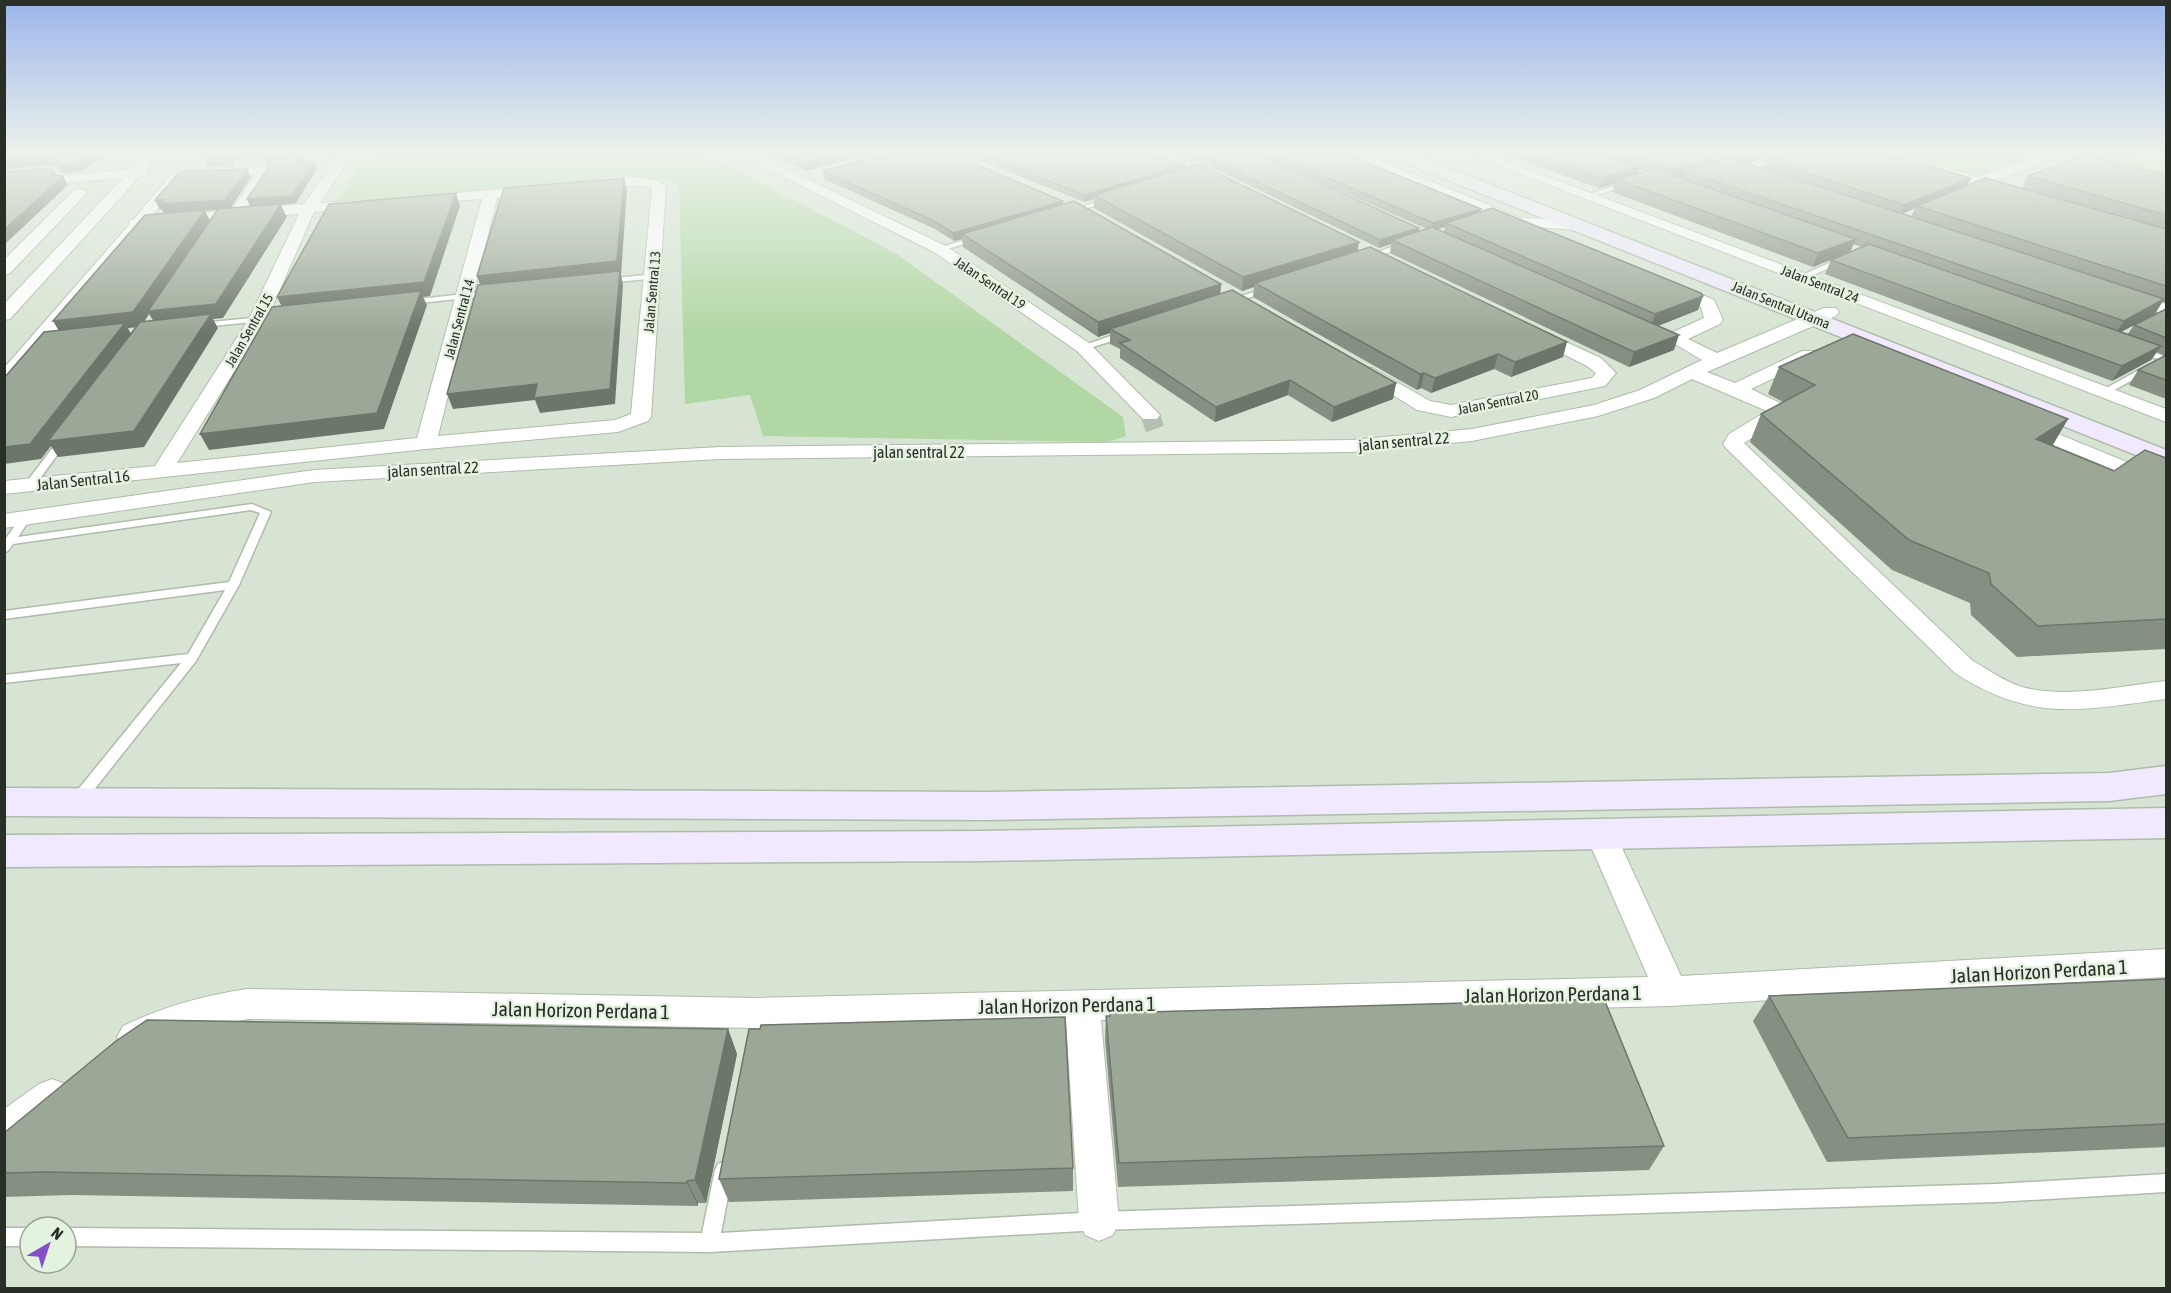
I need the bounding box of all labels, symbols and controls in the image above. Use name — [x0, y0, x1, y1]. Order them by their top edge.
street label: Jalan Sentral 13 — [640, 250, 664, 334]
street label: Jalan Sentral 19 — [951, 253, 1029, 313]
street label: Jalan Sentral 24 — [1779, 262, 1862, 306]
street label: Jalan Sentral 14 — [441, 277, 477, 361]
street label: Jalan Sentral Utama — [1730, 278, 1832, 332]
street label: Jalan Sentral 15 — [222, 290, 276, 370]
street label: Jalan Sentral 20 — [1456, 386, 1540, 418]
street label: jalan sentral 22 — [1357, 428, 1450, 455]
street label: jalan sentral 22 — [872, 443, 965, 462]
street label: jalan sentral 22 — [386, 458, 479, 481]
street label: Jalan Sentral 16 — [35, 466, 131, 494]
street label: Jalan Horizon Perdana 1 — [1950, 955, 2128, 987]
street label: Jalan Horizon Perdana 1 — [1464, 981, 1642, 1007]
street label: Jalan Horizon Perdana 1 — [978, 992, 1156, 1018]
street label: Jalan Horizon Perdana 1 — [492, 997, 670, 1023]
north arrow — [18, 1215, 78, 1275]
text: N — [48, 1223, 67, 1243]

